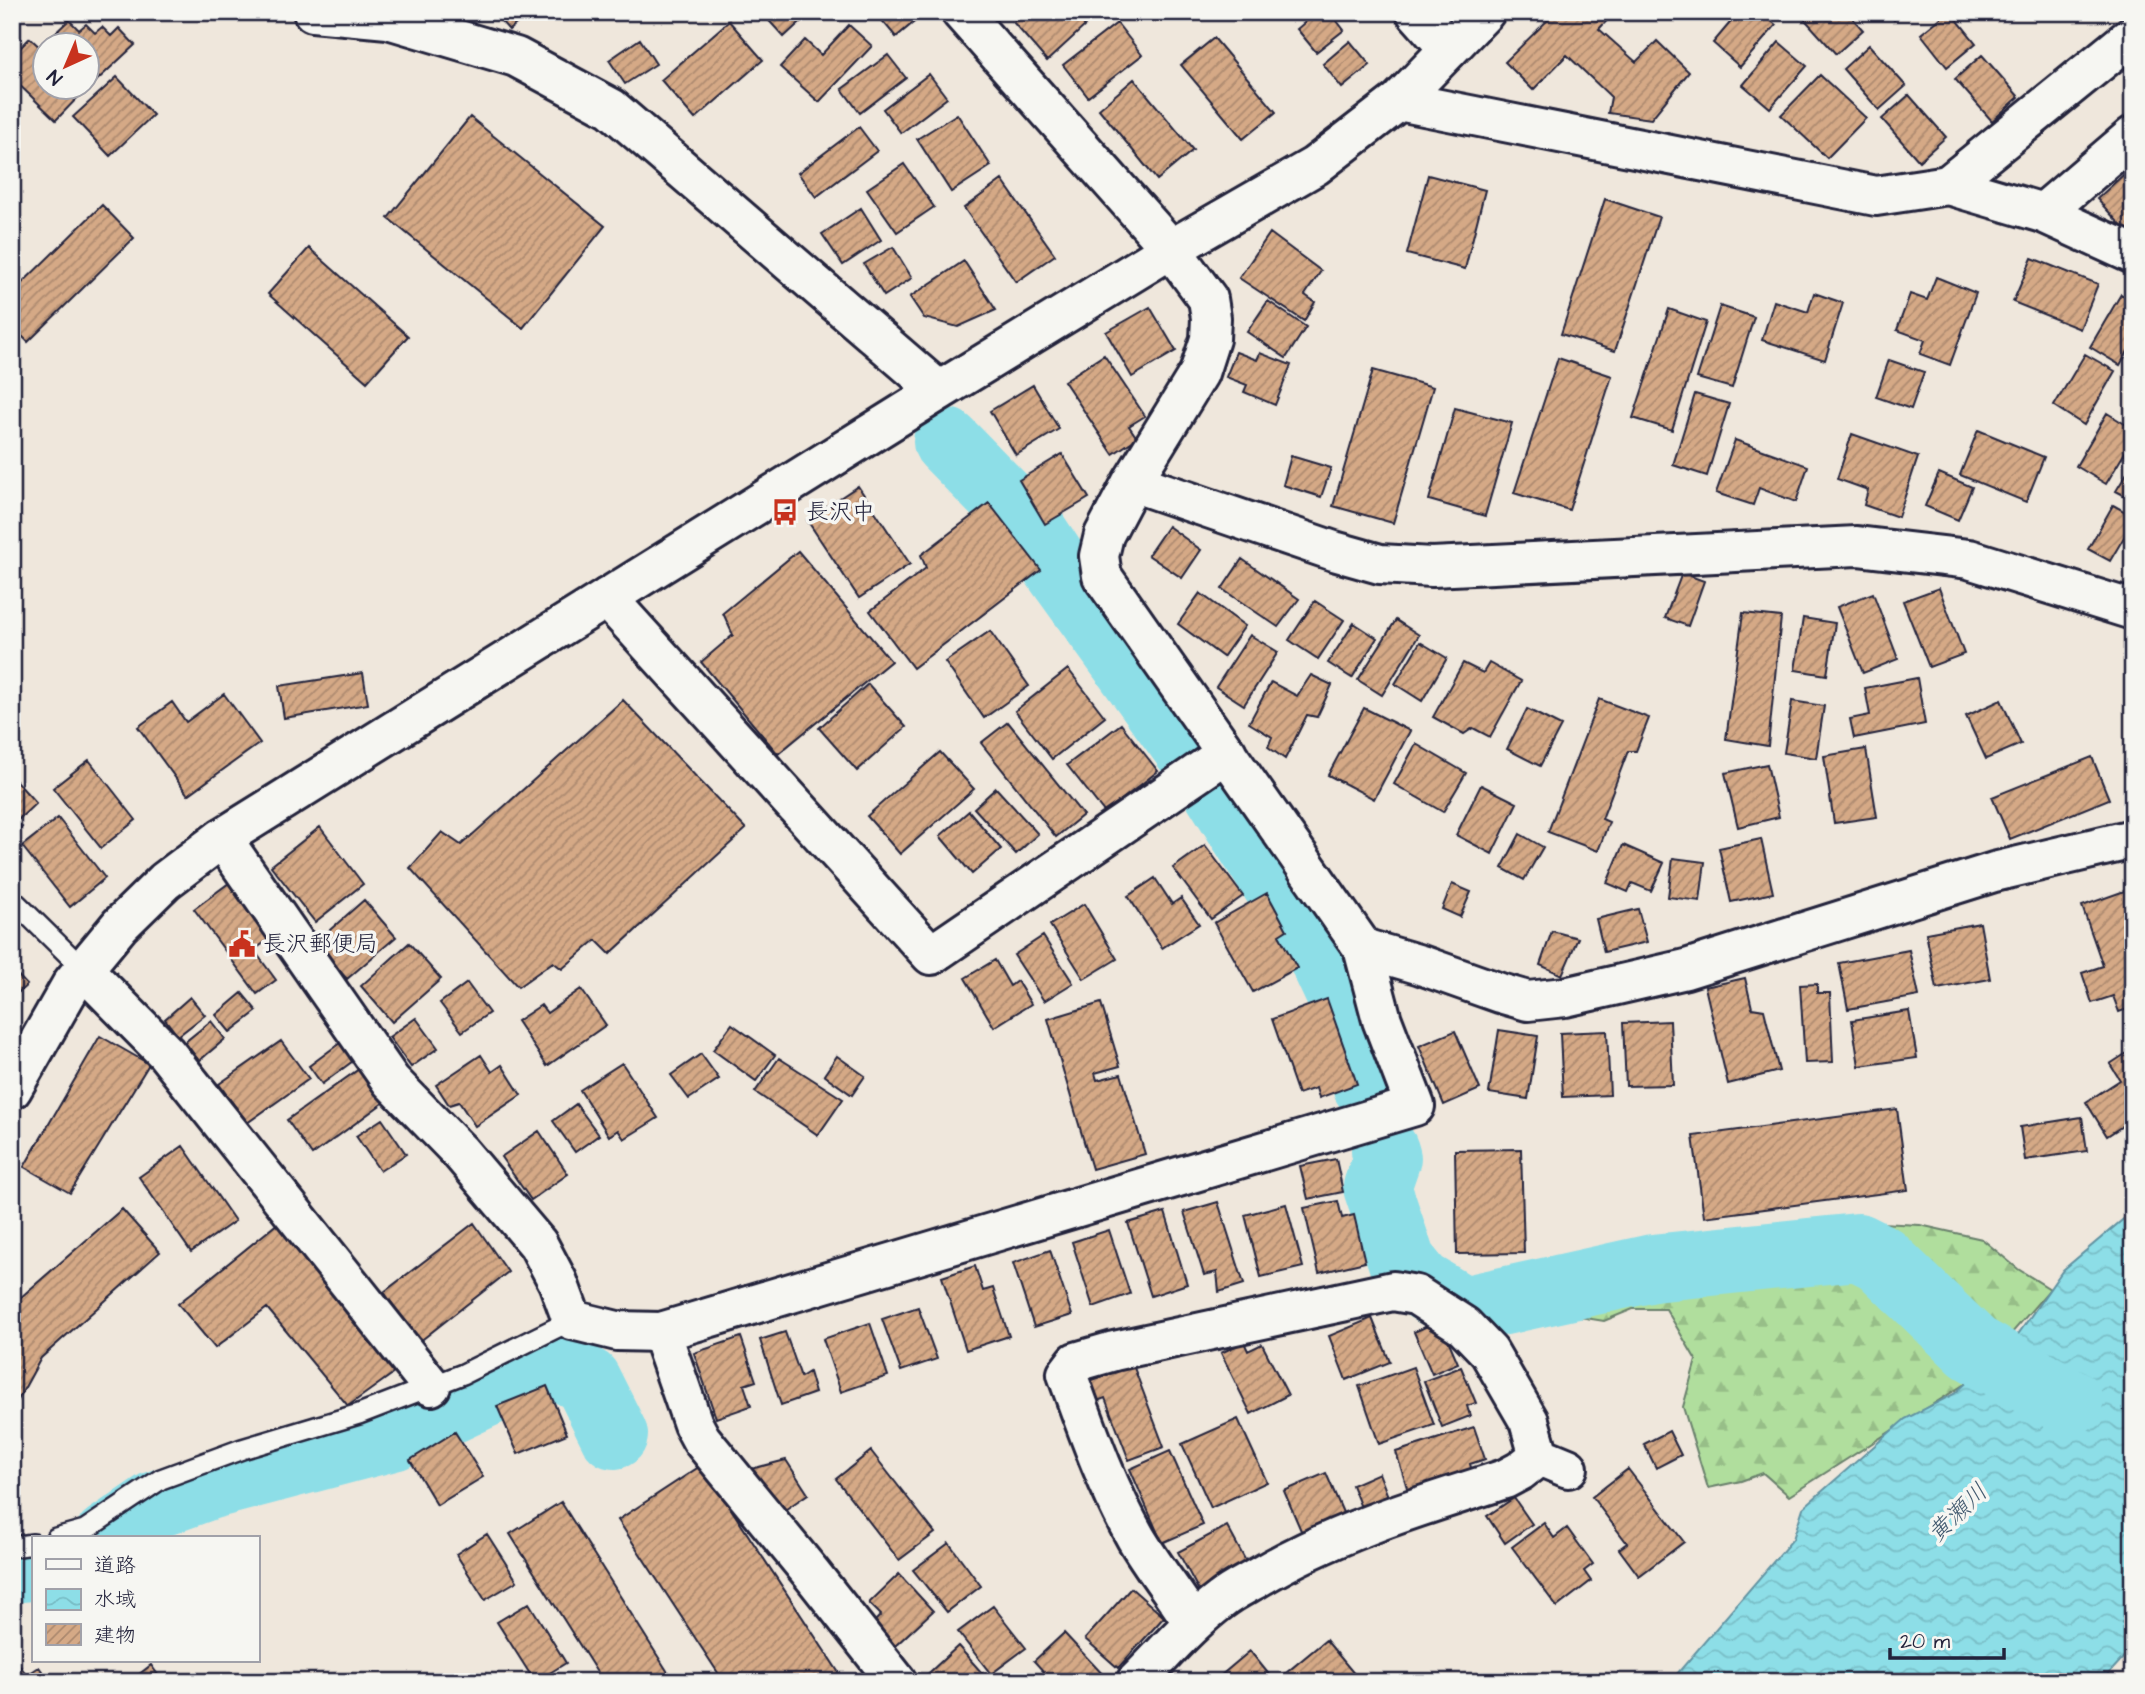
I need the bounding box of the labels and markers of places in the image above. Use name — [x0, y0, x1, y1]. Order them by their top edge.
place label: 長沢中 — [806, 496, 875, 528]
bus stop icon: 長沢中 — [770, 497, 800, 527]
place label: 長沢郵便局 — [263, 928, 378, 960]
public building icon: 長沢郵便局 — [227, 929, 257, 959]

